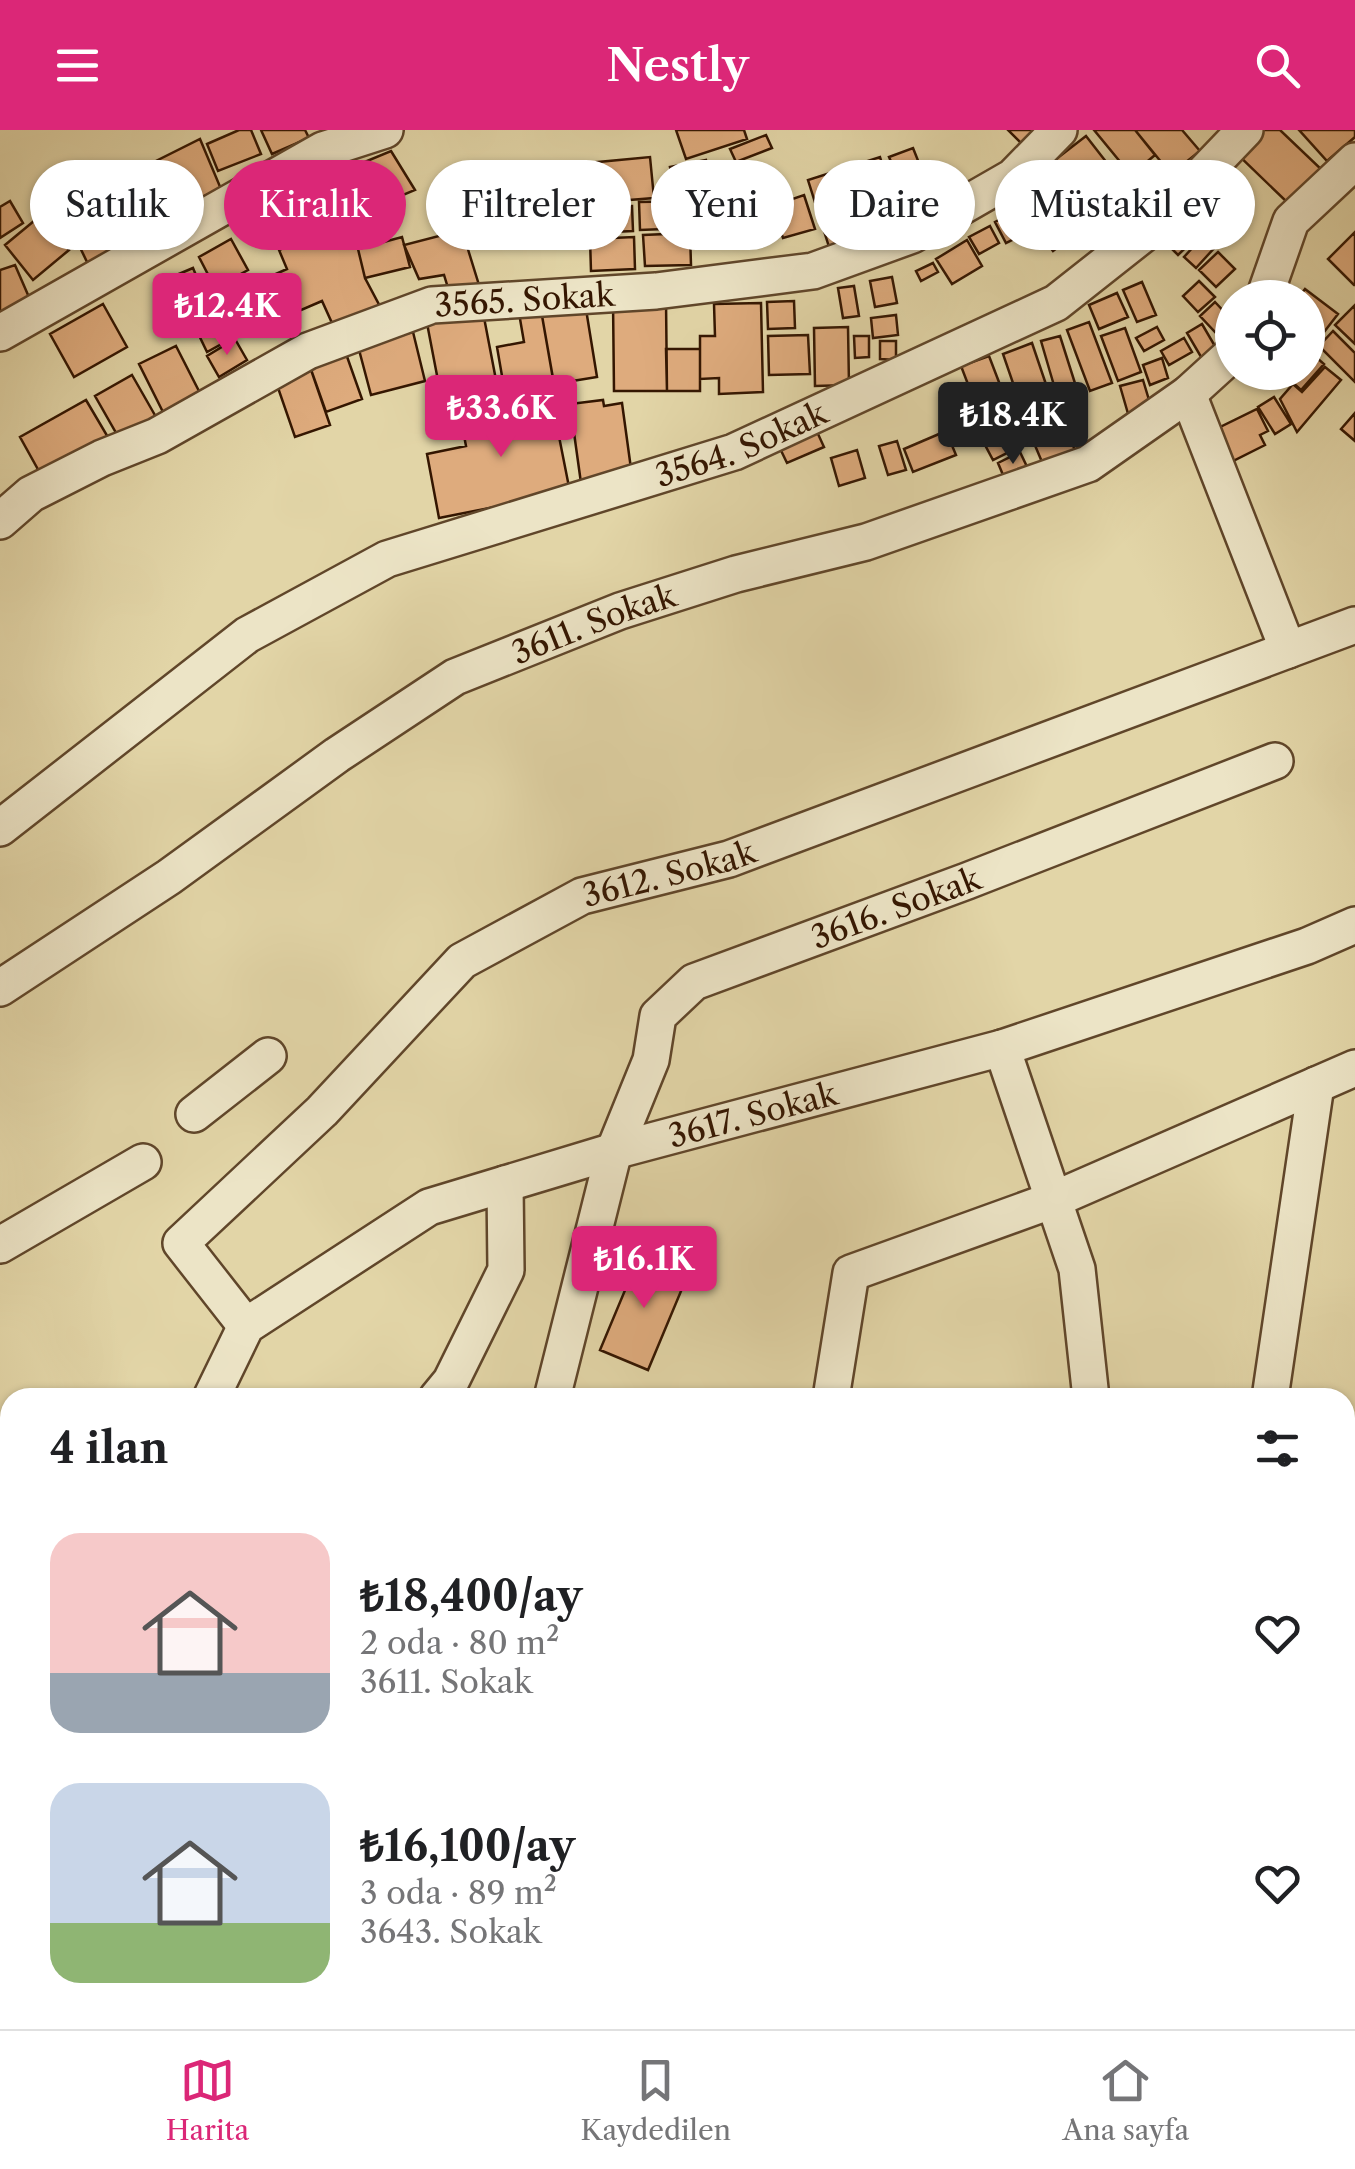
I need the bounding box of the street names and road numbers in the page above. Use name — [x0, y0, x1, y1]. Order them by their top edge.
street label: 3565. Sokak — [433, 274, 617, 324]
street label: 3564. Sokak — [650, 392, 834, 495]
street label: 3611. Sokak — [506, 575, 682, 672]
street label: 3612. Sokak — [578, 831, 762, 915]
street label: 3616. Sokak — [806, 858, 987, 956]
street label: 3617. Sokak — [664, 1073, 843, 1155]

